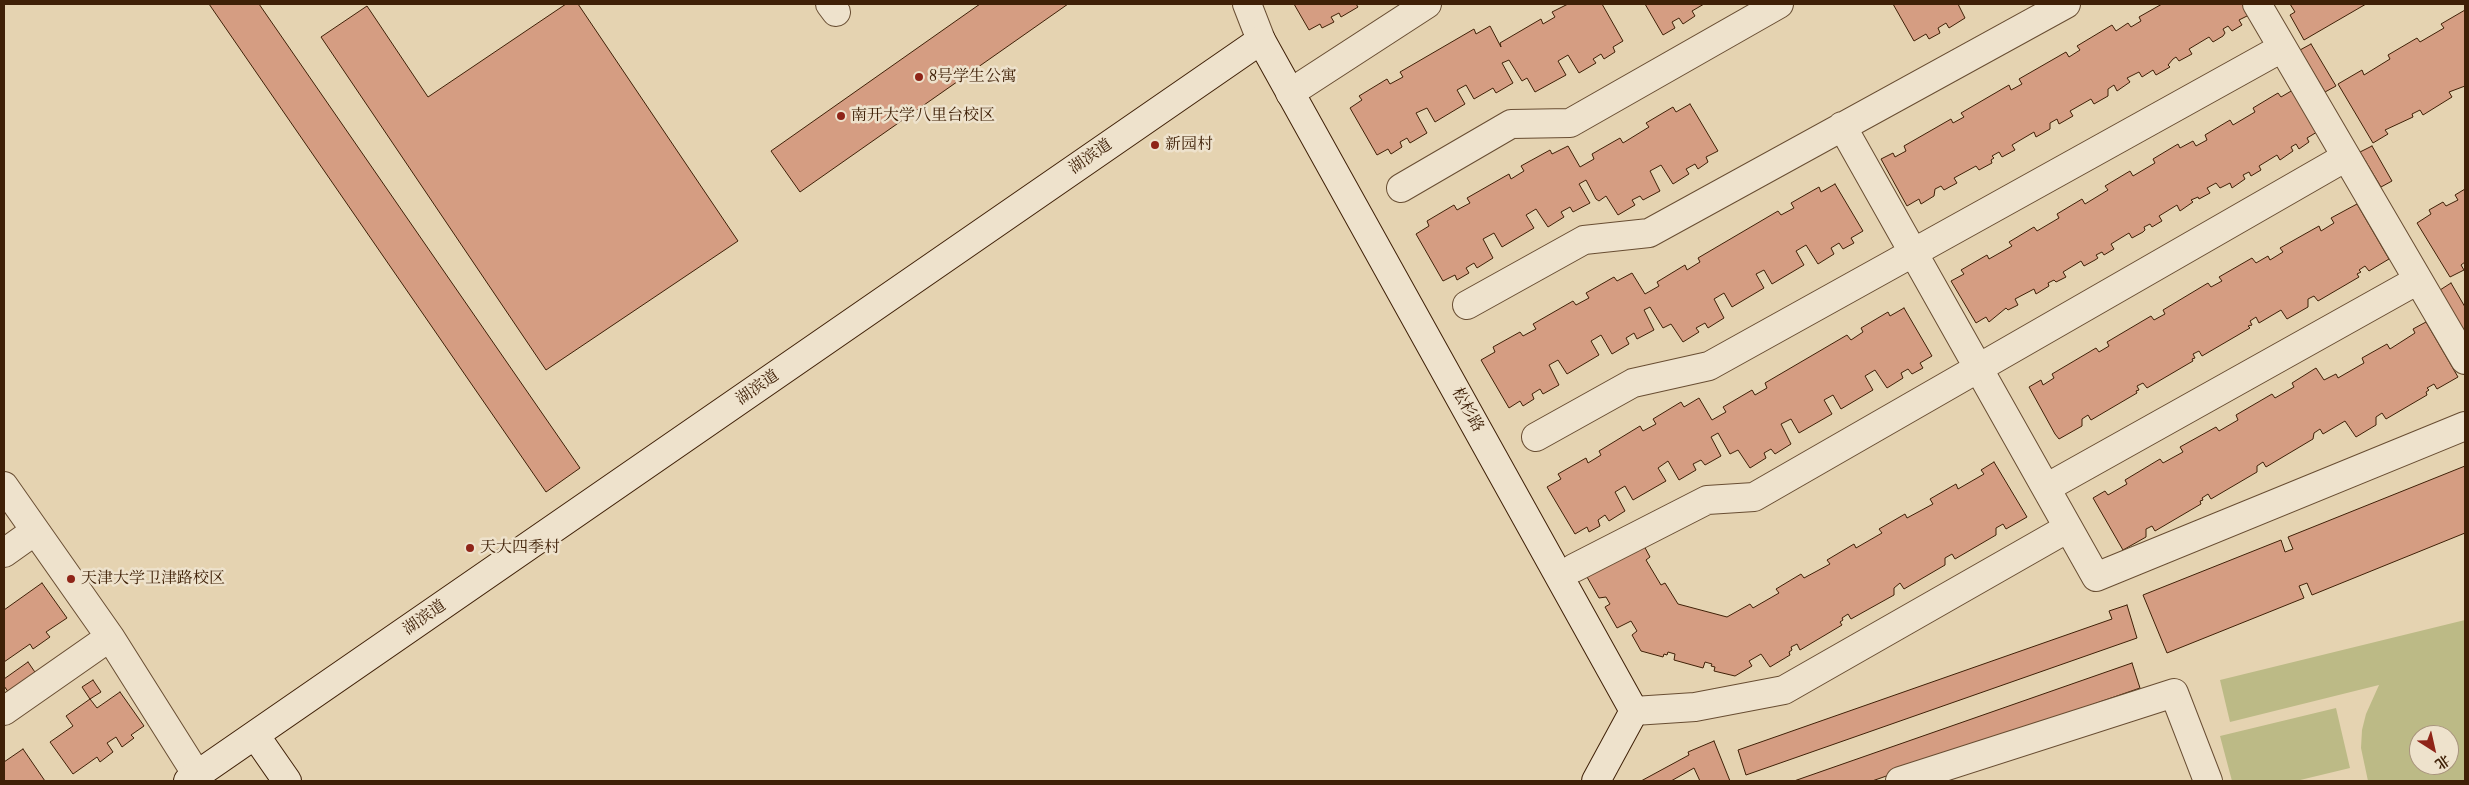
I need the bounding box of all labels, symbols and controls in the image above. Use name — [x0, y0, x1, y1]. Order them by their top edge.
place label: 8号学生公寓 — [929, 67, 1017, 87]
marker: 8号学生公寓 — [913, 71, 925, 83]
place label: 南开大学八里台校区 — [851, 106, 995, 126]
marker: 南开大学八里台校区 — [835, 110, 847, 122]
street label: 湖滨道 — [1066, 135, 1116, 179]
place label: 新园村 — [1165, 135, 1213, 155]
marker: 新园村 — [1149, 139, 1161, 151]
street label: 湖滨道 — [733, 366, 783, 410]
street label: 松杉路 — [1447, 384, 1487, 436]
place label: 天大四季村 — [480, 538, 560, 558]
marker: 天大四季村 — [464, 542, 476, 554]
place label: 天津大学卫津路校区 — [81, 569, 225, 589]
marker: 天津大学卫津路校区 — [65, 573, 77, 585]
street label: 湖滨道 — [400, 596, 450, 640]
north arrow — [2409, 725, 2459, 775]
text: 北 — [2432, 751, 2453, 773]

